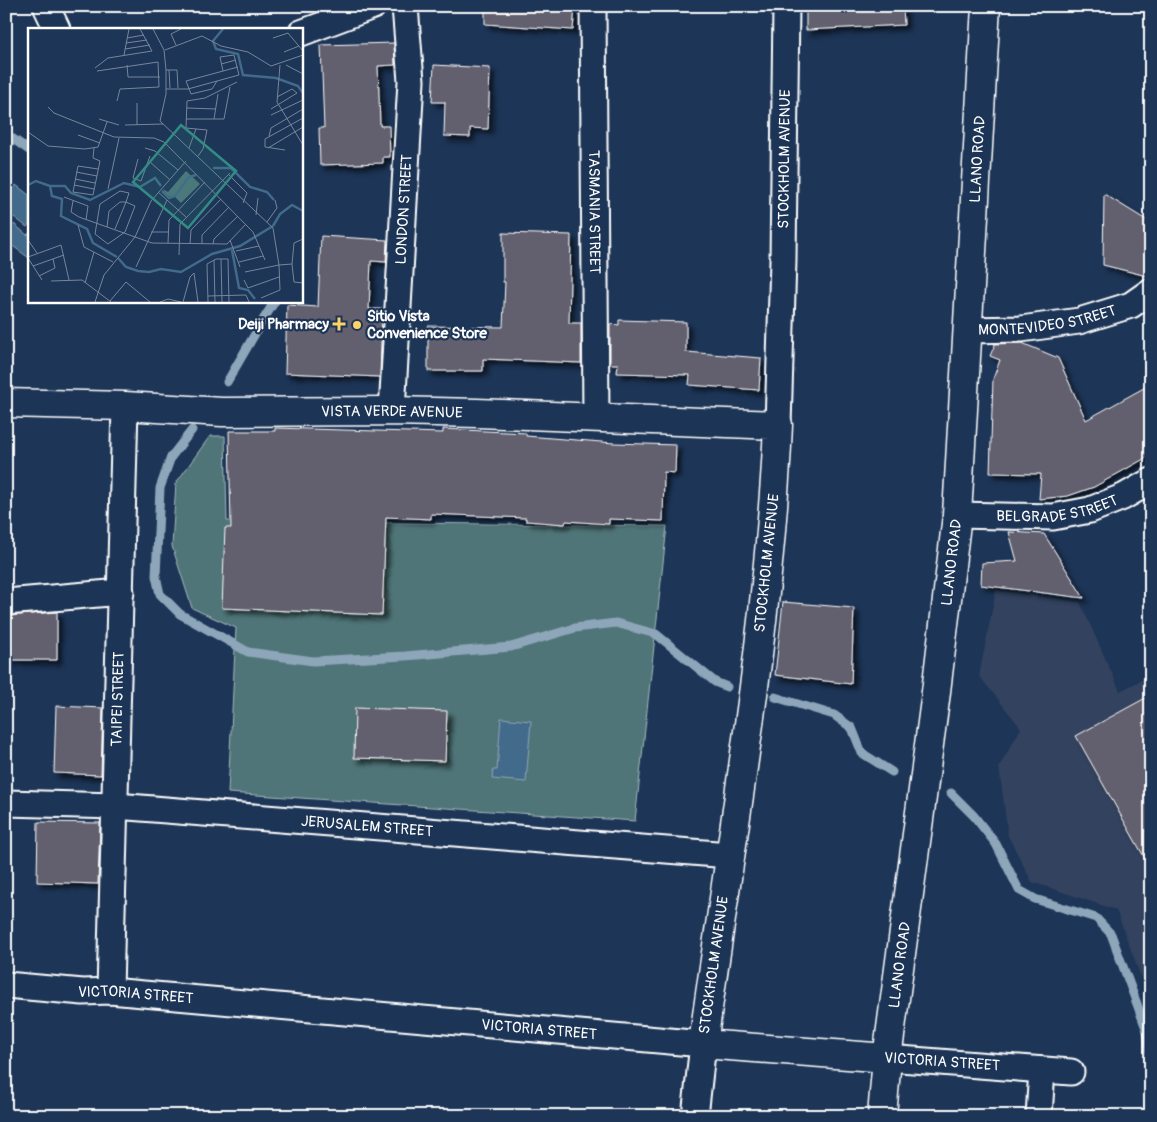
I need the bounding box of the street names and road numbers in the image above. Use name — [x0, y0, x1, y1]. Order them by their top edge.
street label: STOCKHOLM AVENUE — [774, 89, 795, 229]
street label: LLANO ROAD — [965, 115, 989, 203]
street label: TASMANIA STREET — [585, 150, 604, 274]
street label: LONDON STREET — [391, 154, 416, 265]
street label: MONTEVIDEO STREET — [978, 301, 1118, 339]
street label: VISTA VERDE AVENUE — [321, 401, 463, 422]
street label: BELGRADE STREET — [996, 491, 1120, 527]
street label: STOCKHOLM AVENUE — [750, 493, 784, 633]
street label: LLANO ROAD — [937, 518, 966, 607]
street label: TAIPEI STREET — [107, 651, 128, 747]
street label: JERUSALEM STREET — [301, 811, 434, 841]
street label: STOCKHOLM AVENUE — [695, 895, 733, 1035]
street label: LLANO ROAD — [884, 921, 915, 1009]
street label: VICTORIA STREET — [77, 981, 194, 1008]
street label: VICTORIA STREET — [480, 1015, 598, 1044]
street label: VICTORIA STREET — [884, 1048, 1000, 1076]

